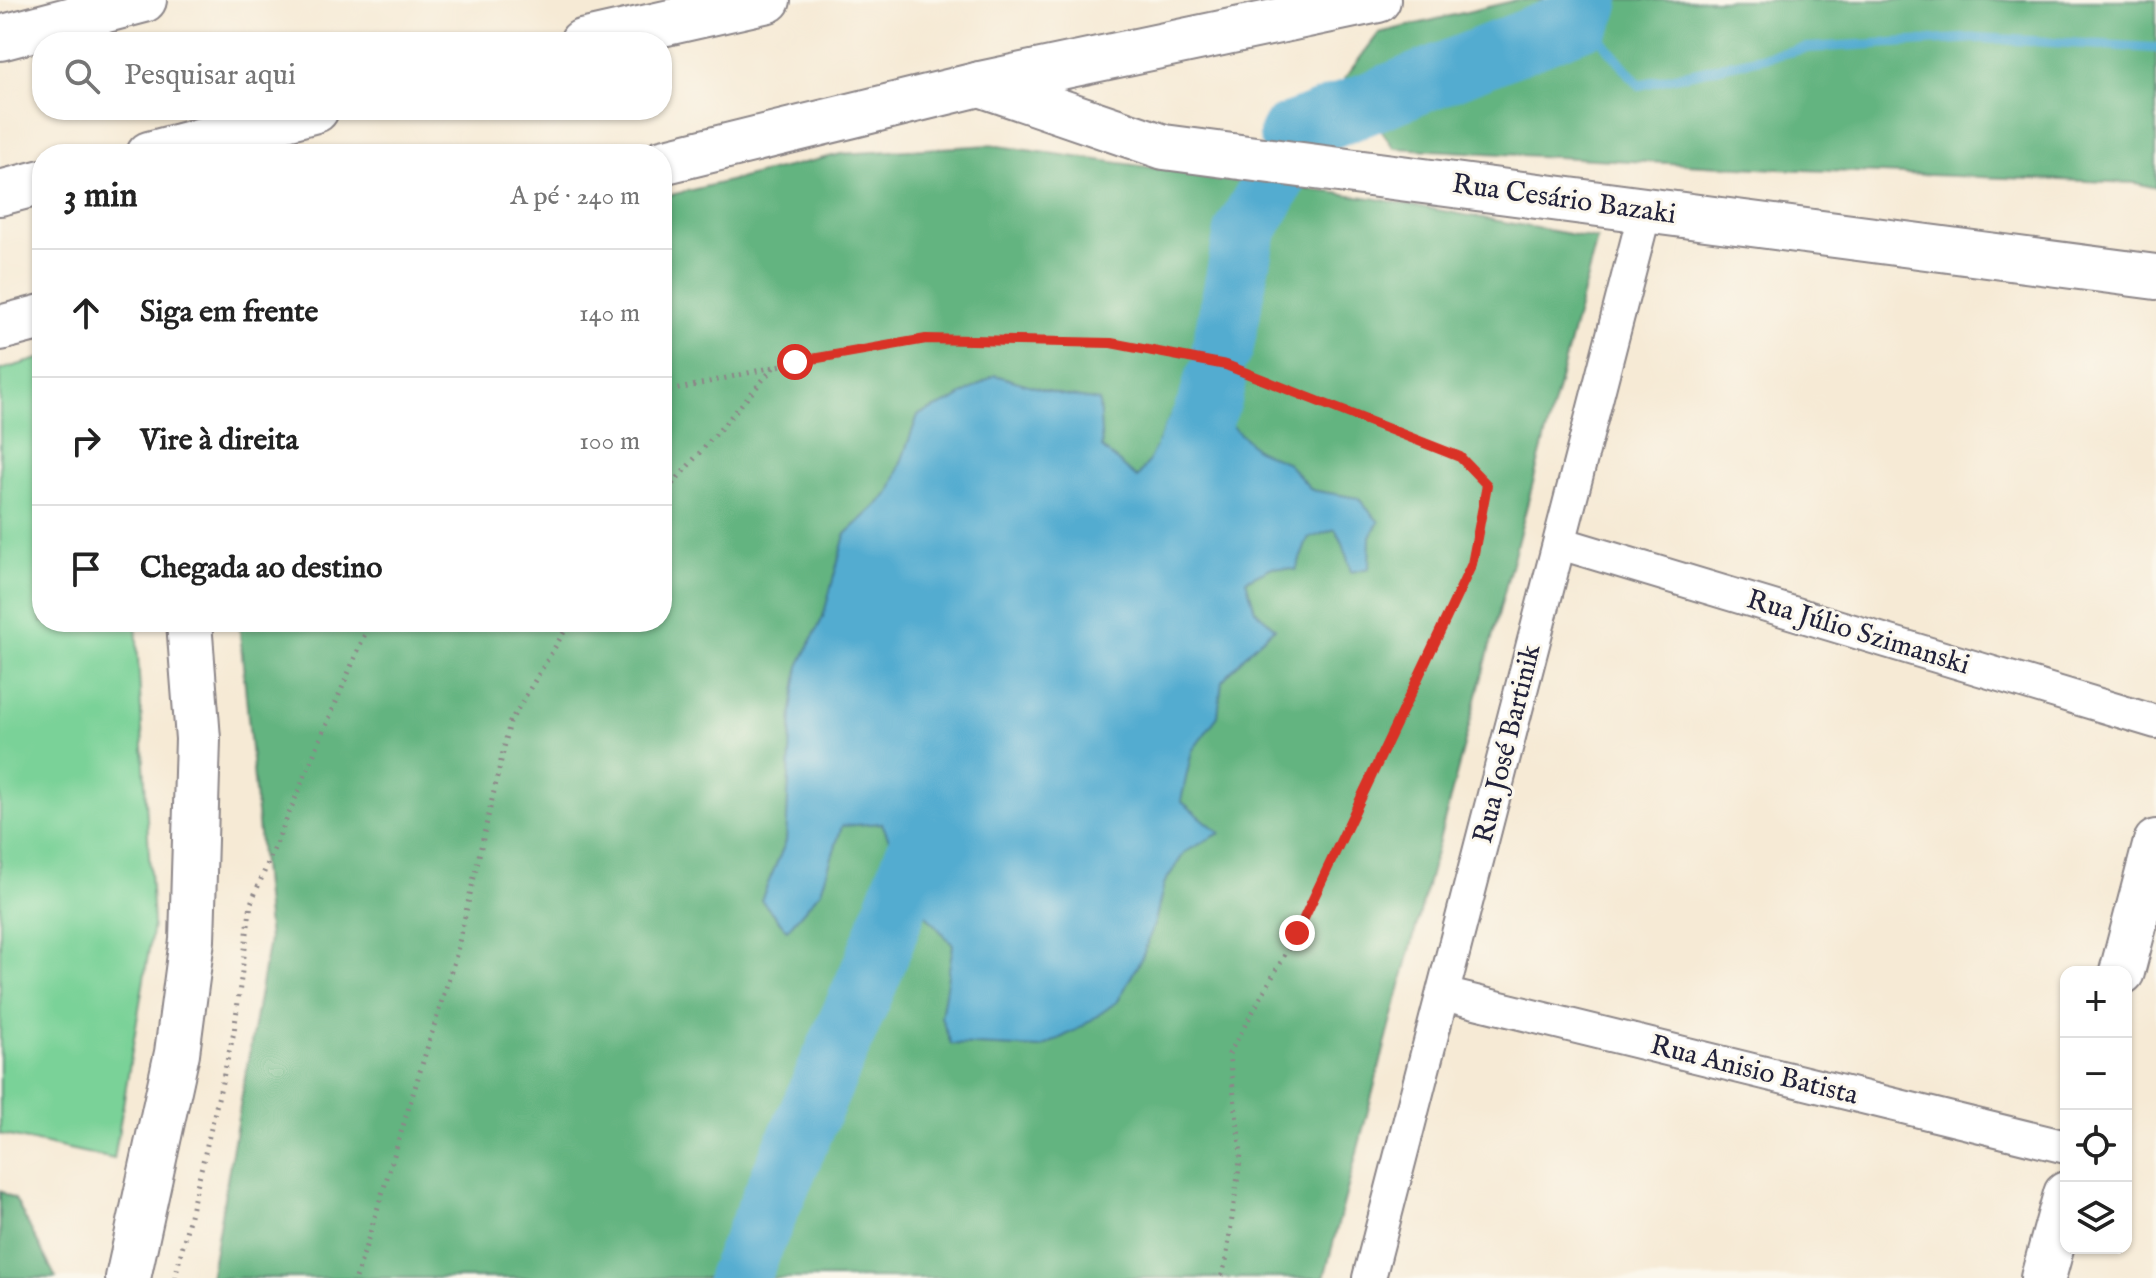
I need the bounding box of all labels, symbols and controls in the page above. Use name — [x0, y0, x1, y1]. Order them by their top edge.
search box — [32, 32, 672, 120]
icon: search — [60, 54, 104, 98]
text: Pesquisar aqui — [124, 57, 296, 95]
street label: Rua Cesário Bazaki — [1450, 167, 1678, 233]
text: 3 min — [64, 175, 138, 218]
text: A pé · 240 m — [510, 180, 640, 213]
icon: ahead — [64, 291, 108, 335]
text: Siga em frente — [140, 294, 318, 332]
text: 140 m — [579, 297, 640, 330]
route start — [777, 344, 813, 380]
icon: right — [64, 419, 108, 463]
text: Vire à direita — [140, 422, 299, 460]
text: 100 m — [579, 425, 640, 458]
icon: arrive — [64, 547, 108, 591]
text: Chegada ao destino — [140, 550, 382, 588]
street label: Rua Júlio Szimanski — [1742, 582, 1974, 684]
street label: Rua José Bartinik — [1466, 640, 1550, 847]
route end — [1279, 915, 1315, 951]
map controls — [2060, 966, 2132, 1254]
button: + — [2060, 966, 2132, 1038]
street label: Rua Anisio Batista — [1646, 1028, 1862, 1114]
button: − — [2060, 1038, 2132, 1110]
button: locate — [2060, 1110, 2132, 1182]
button: layers — [2060, 1182, 2132, 1254]

